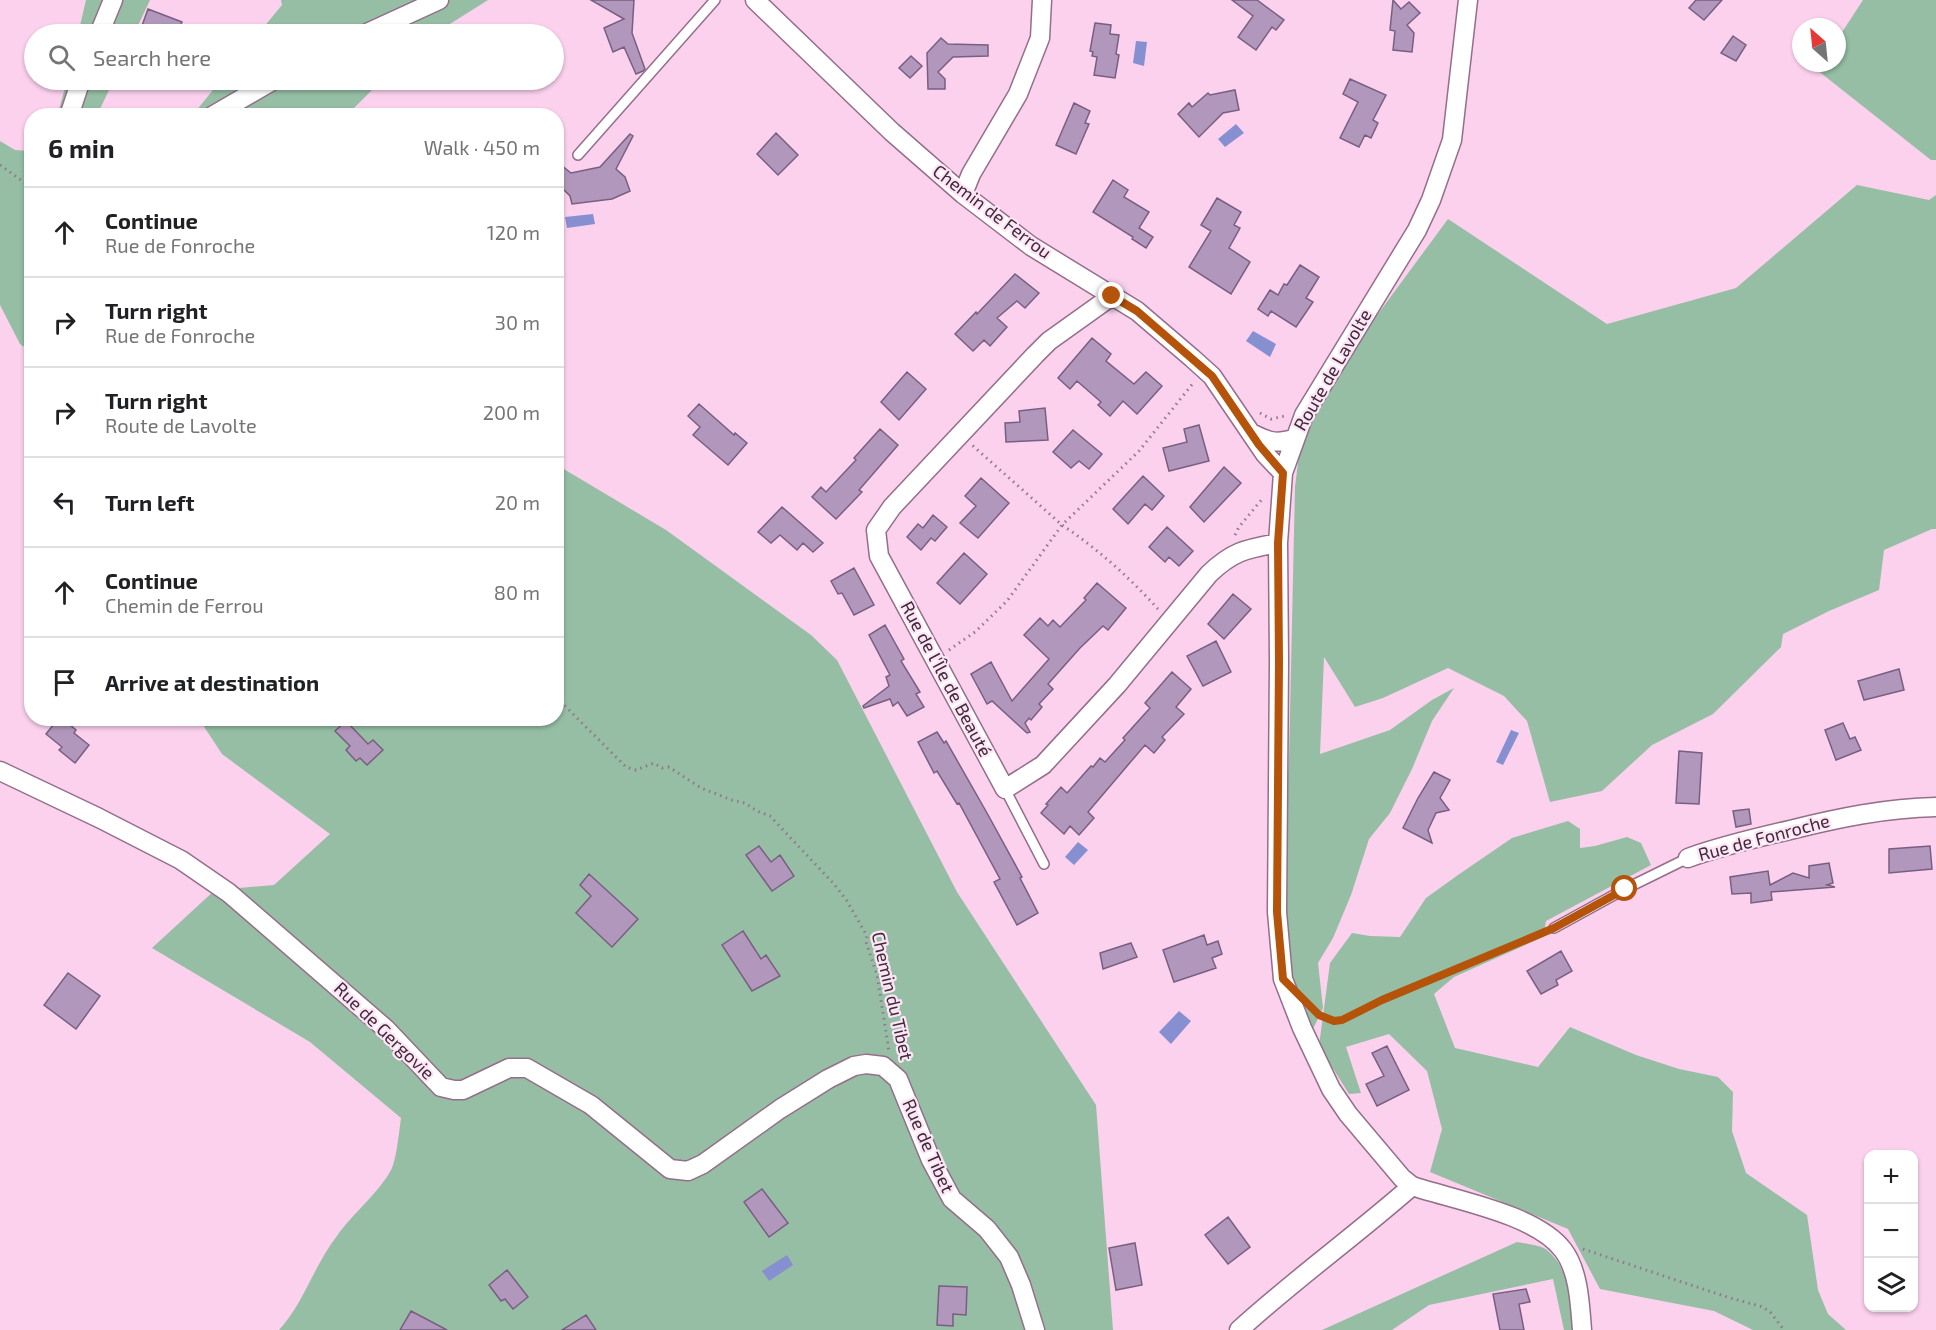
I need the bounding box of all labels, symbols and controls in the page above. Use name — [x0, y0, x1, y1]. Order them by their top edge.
north arrow — [1792, 18, 1846, 72]
search box — [24, 24, 564, 90]
icon: search — [45, 41, 78, 74]
text: Search here — [93, 44, 211, 70]
text: 6 min — [48, 132, 115, 163]
text: Walk · 450 m — [424, 135, 540, 159]
street label: Chemin de Ferrou — [929, 159, 1056, 263]
text: Continue — [105, 207, 198, 233]
icon: ahead — [48, 216, 81, 249]
text: 120 m — [487, 220, 540, 244]
text: Rue de Fonroche — [105, 233, 255, 257]
route end — [1098, 282, 1124, 308]
text: Turn right — [105, 297, 207, 323]
street label: Route de Lavolte — [1288, 305, 1376, 434]
icon: right — [48, 306, 81, 339]
text: 30 m — [495, 310, 540, 334]
text: Rue de Fonroche — [105, 323, 255, 347]
text: Turn right — [105, 387, 207, 413]
icon: right — [48, 396, 81, 429]
text: 200 m — [483, 400, 540, 424]
text: Route de Lavolte — [105, 413, 257, 437]
icon: left — [48, 486, 81, 519]
text: Turn left — [105, 489, 194, 515]
text: 20 m — [495, 490, 540, 514]
text: Continue — [105, 567, 198, 593]
icon: ahead — [48, 576, 81, 609]
text: 80 m — [494, 580, 540, 604]
text: Chemin de Ferrou — [105, 593, 264, 617]
street label: Rue de l'Île de Beauté — [897, 597, 997, 760]
icon: arrive — [48, 666, 81, 699]
text: Arrive at destination — [105, 669, 319, 695]
street label: Rue de Fonroche — [1696, 809, 1832, 865]
route start — [1611, 875, 1637, 901]
street label: Chemin du Tibet — [868, 929, 918, 1062]
street label: Rue de Gergovie — [330, 977, 439, 1084]
street label: Rue de Tibet — [898, 1095, 959, 1196]
map controls — [1864, 1150, 1918, 1312]
button: + — [1864, 1150, 1918, 1204]
button: − — [1864, 1204, 1918, 1258]
button: layers — [1864, 1258, 1918, 1312]

